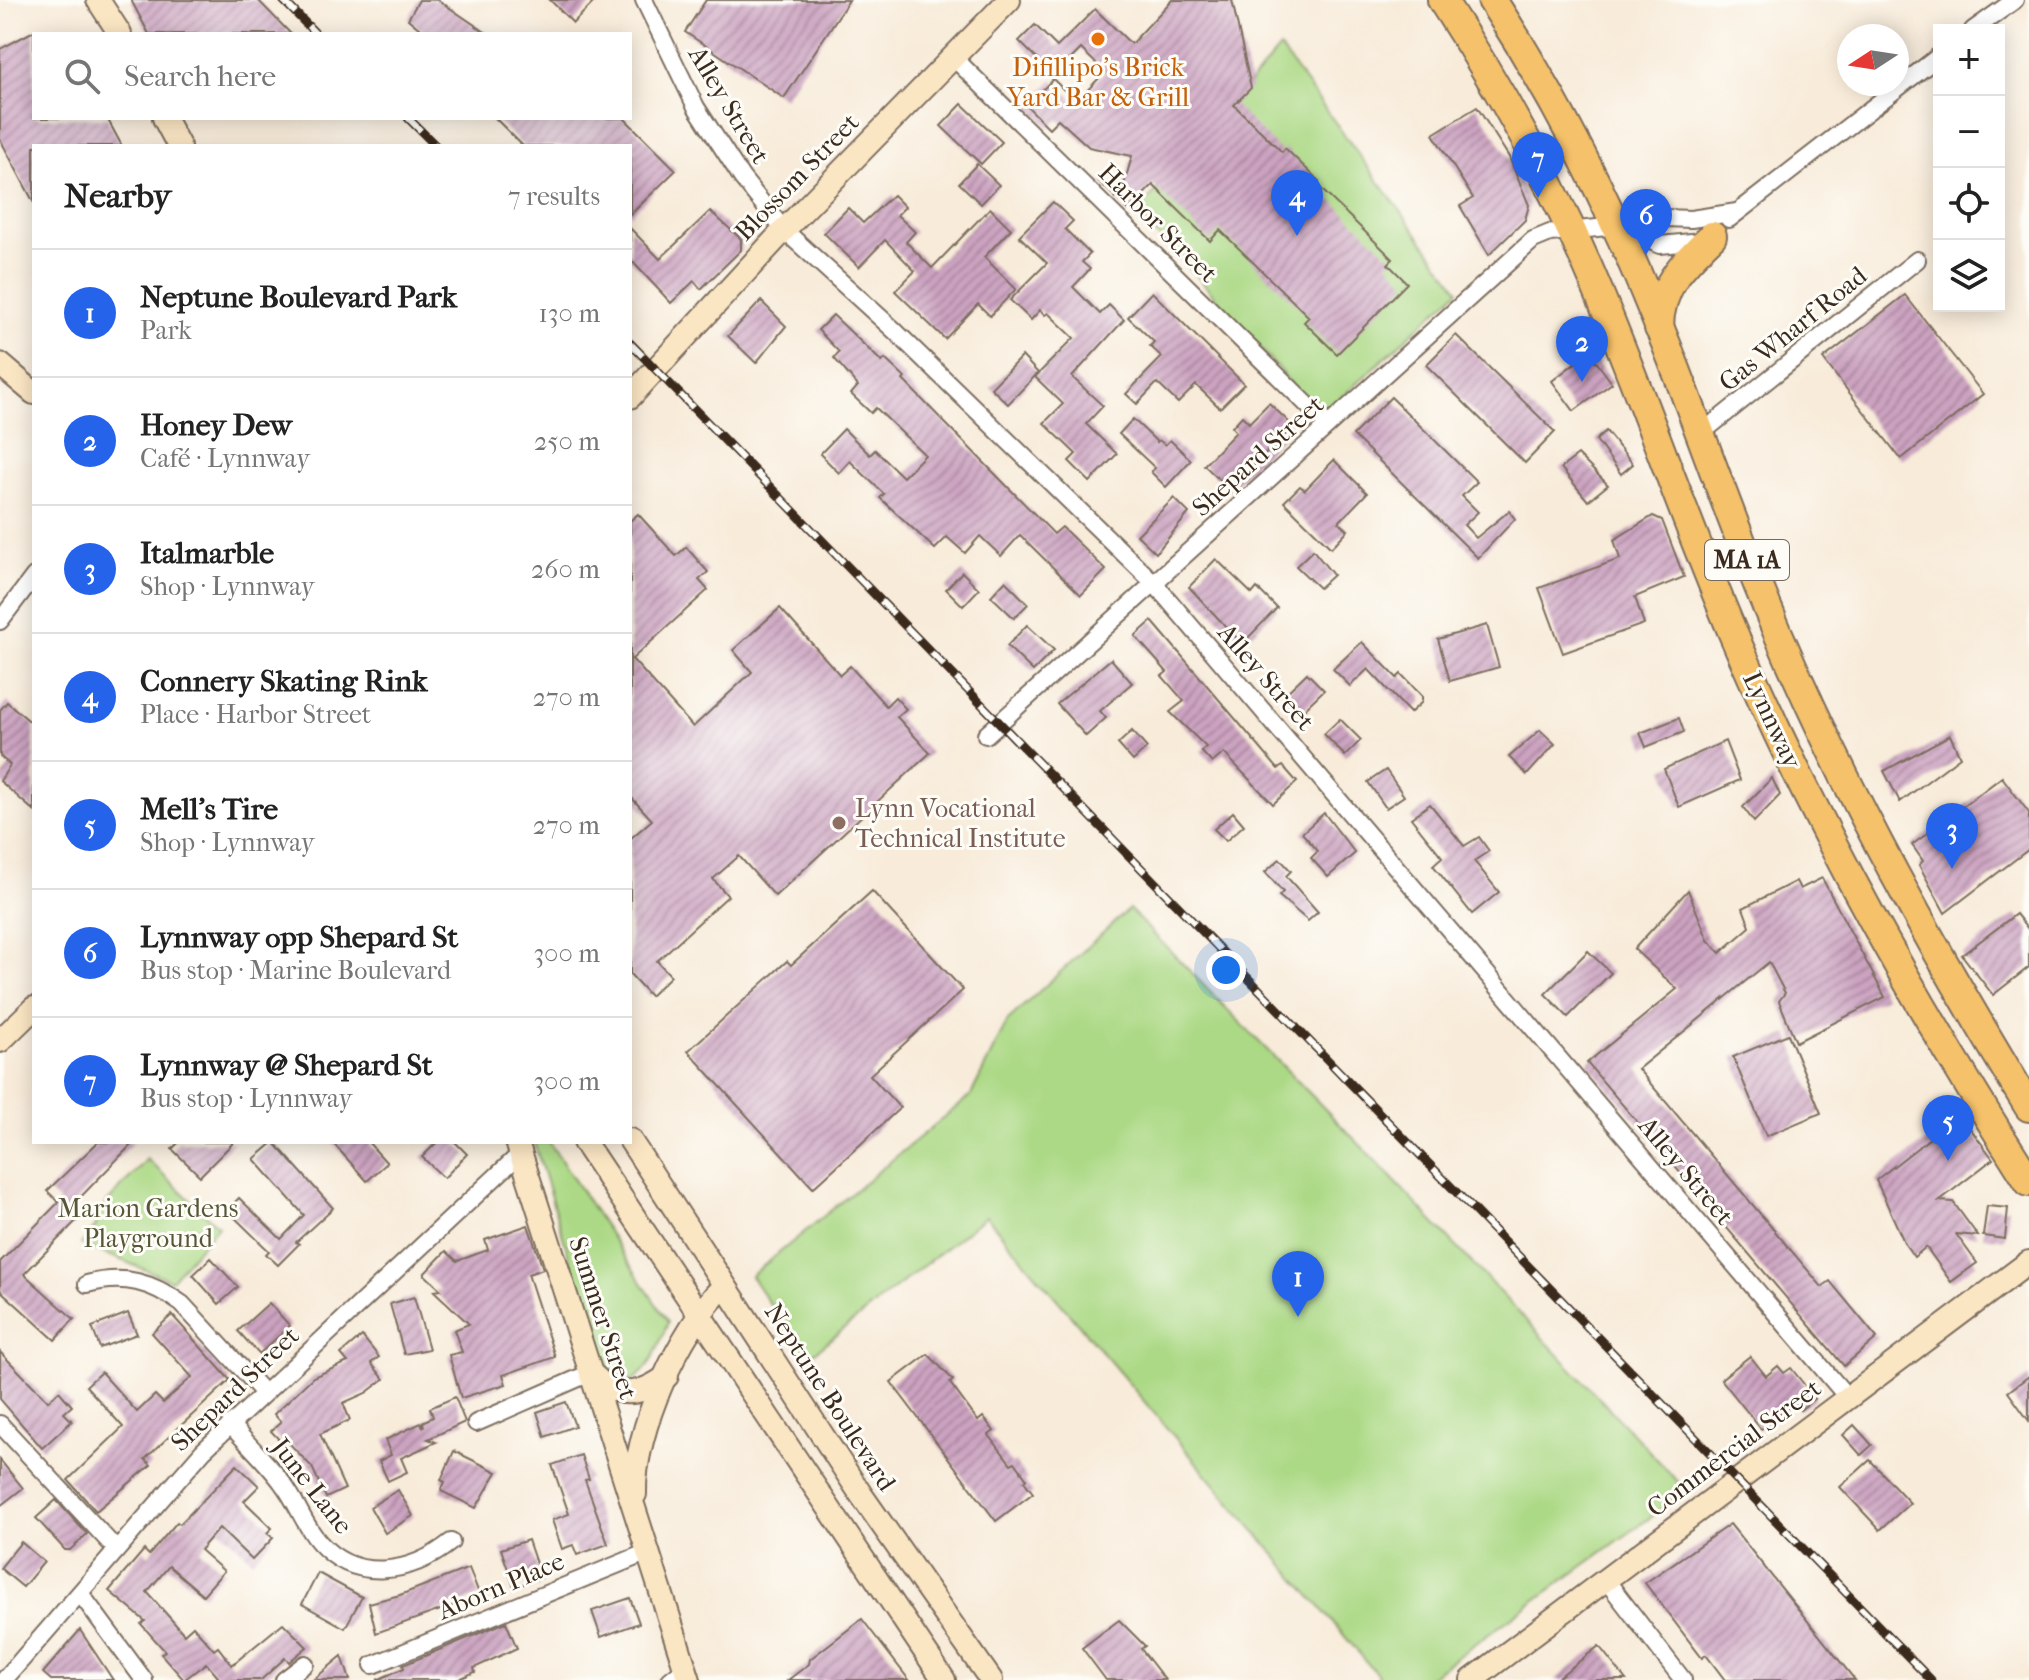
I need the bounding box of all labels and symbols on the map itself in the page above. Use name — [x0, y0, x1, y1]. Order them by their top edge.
north arrow — [1837, 24, 1909, 96]
marker: Difillipo's Brick Yard Bar & Grill — [1089, 30, 1107, 48]
street label: Alley Street — [681, 40, 777, 170]
place label: Difillipo's Brick Yard Bar & Grill — [1006, 52, 1189, 113]
street label: Blossom Street — [728, 106, 866, 247]
pin: 7 — [1512, 132, 1564, 198]
street label: Harbor Street — [1092, 157, 1224, 289]
pin: 4 — [1271, 170, 1323, 236]
pin: 6 — [1620, 189, 1672, 255]
street label: Gas Wharf Road — [1713, 260, 1874, 398]
pin: 2 — [1556, 316, 1608, 382]
street label: Shepard Street — [1186, 388, 1331, 523]
road number: MA 1A — [1705, 540, 1789, 580]
street label: Alley Street — [1210, 616, 1321, 737]
street label: Lynnway — [1736, 667, 1808, 774]
place label: Lynn Vocational Technical Institute — [855, 793, 1066, 854]
pin: 3 — [1926, 803, 1978, 869]
marker: Lynn Vocational Technical Institute — [830, 814, 848, 832]
your location — [1206, 950, 1246, 990]
pin: 5 — [1922, 1095, 1974, 1161]
street label: Alley Street — [1631, 1110, 1741, 1232]
park label: Marion Gardens Playground — [58, 1193, 238, 1254]
street label: Summer Street — [562, 1233, 644, 1404]
pin: 1 — [1272, 1251, 1324, 1317]
street label: Neptune Boulevard — [758, 1297, 903, 1497]
street label: Shepard Street — [165, 1320, 306, 1458]
street label: Commercial Street — [1641, 1372, 1828, 1524]
street label: June Lane — [264, 1430, 359, 1540]
street label: Aborn Place — [432, 1545, 569, 1627]

